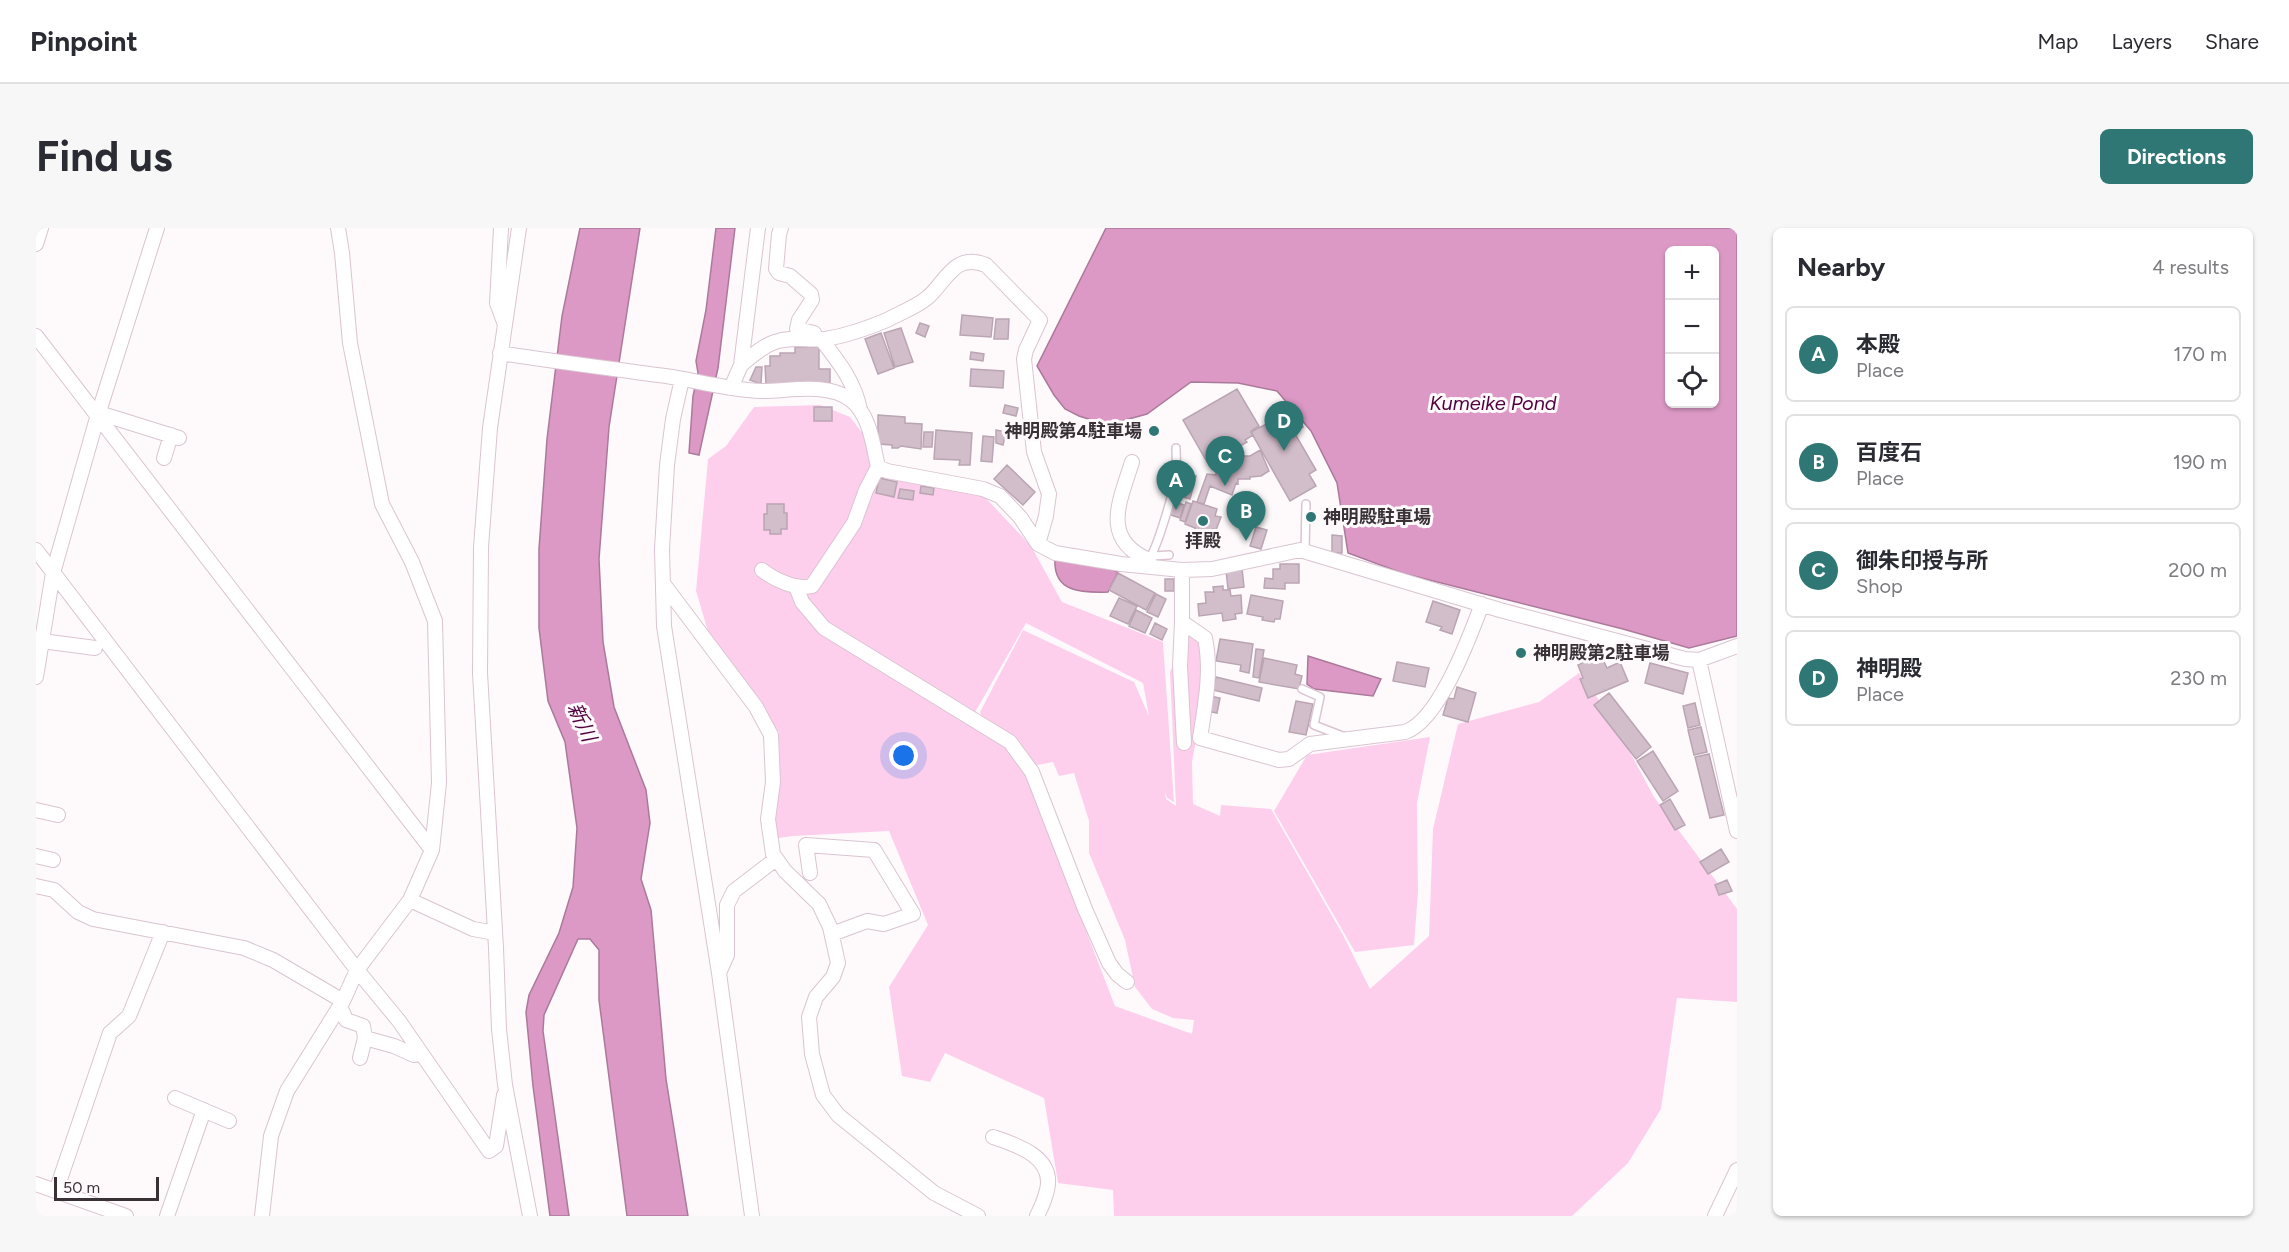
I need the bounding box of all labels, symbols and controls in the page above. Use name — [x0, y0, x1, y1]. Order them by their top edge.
text: Pinpoint — [30, 24, 138, 58]
text: Map — [2038, 29, 2078, 54]
text: Layers — [2111, 29, 2172, 54]
text: Share — [2205, 29, 2259, 54]
button: Directions — [2100, 129, 2253, 184]
text: Find us — [36, 131, 173, 182]
map controls — [1665, 246, 1719, 408]
button: + — [1665, 246, 1719, 300]
text: Nearby — [1797, 251, 1885, 283]
text: 4 results — [2152, 255, 2229, 279]
button: − — [1665, 300, 1719, 354]
text: 本殿 — [1856, 331, 1900, 358]
text: A — [1811, 342, 1826, 366]
text: 170 m — [2173, 342, 2227, 366]
button: locate — [1665, 354, 1719, 408]
text: Place — [1856, 358, 1904, 382]
water label: Kumeike Pond — [1429, 391, 1557, 415]
pin: D — [1264, 402, 1304, 451]
place label: 神明殿第4駐車場 — [1005, 420, 1142, 442]
marker: 神明殿第4駐車場 — [1147, 424, 1161, 438]
pin: C — [1206, 436, 1244, 486]
text: 百度石 — [1856, 439, 1922, 466]
text: B — [1812, 450, 1825, 474]
text: 190 m — [2173, 450, 2227, 474]
pin: A — [1156, 460, 1196, 510]
text: Place — [1856, 466, 1904, 490]
pin: B — [1226, 492, 1266, 541]
place label: 神明殿駐車場 — [1323, 506, 1431, 528]
marker: 神明殿駐車場 — [1304, 510, 1318, 524]
marker: 拝殿 — [1196, 514, 1210, 528]
place label: 拝殿 — [1185, 530, 1221, 552]
text: 御朱印授与所 — [1856, 547, 1988, 574]
text: C — [1811, 558, 1826, 582]
text: 200 m — [2168, 558, 2227, 582]
text: Shop — [1856, 574, 1903, 598]
place label: 神明殿第2駐車場 — [1533, 642, 1669, 664]
marker: 神明殿第2駐車場 — [1514, 646, 1528, 660]
text: 神明殿 — [1856, 655, 1922, 682]
text: D — [1812, 666, 1826, 690]
text: 230 m — [2170, 666, 2227, 690]
text: Place — [1856, 682, 1904, 706]
water label: 新川 — [563, 699, 602, 747]
your location — [889, 741, 918, 770]
scale bar — [54, 1174, 159, 1202]
text: 50 m — [63, 1178, 100, 1197]

